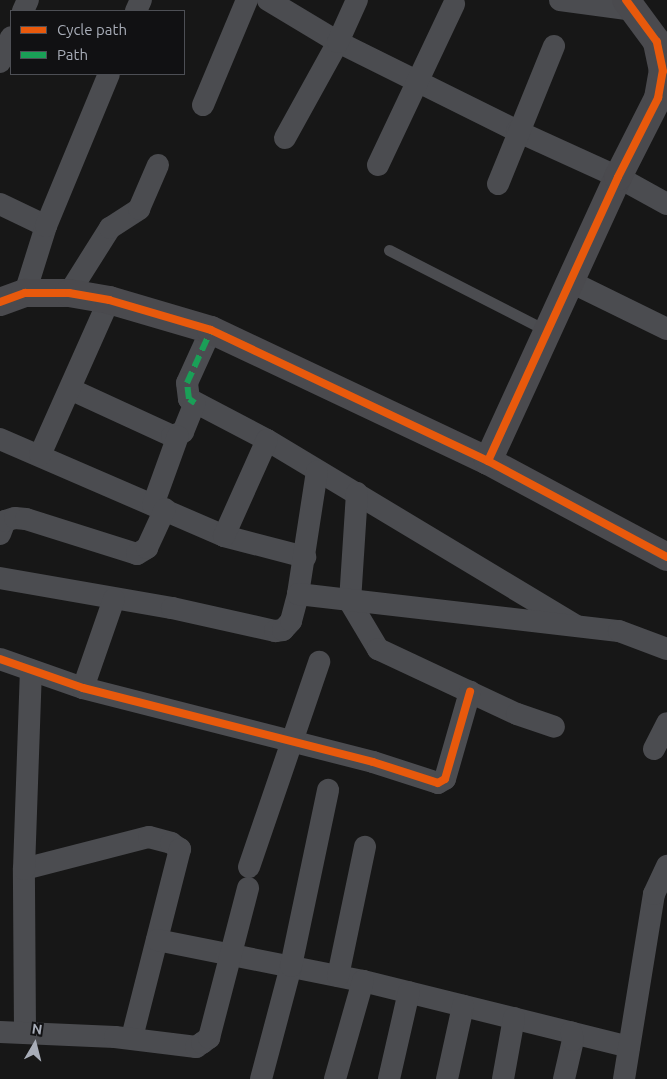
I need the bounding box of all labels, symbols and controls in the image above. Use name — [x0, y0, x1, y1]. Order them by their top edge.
legend — [10, 10, 185, 75]
text: Cycle path — [57, 21, 127, 38]
text: Path — [57, 46, 88, 63]
north arrow — [10, 1019, 60, 1069]
text: N — [31, 1020, 43, 1038]

